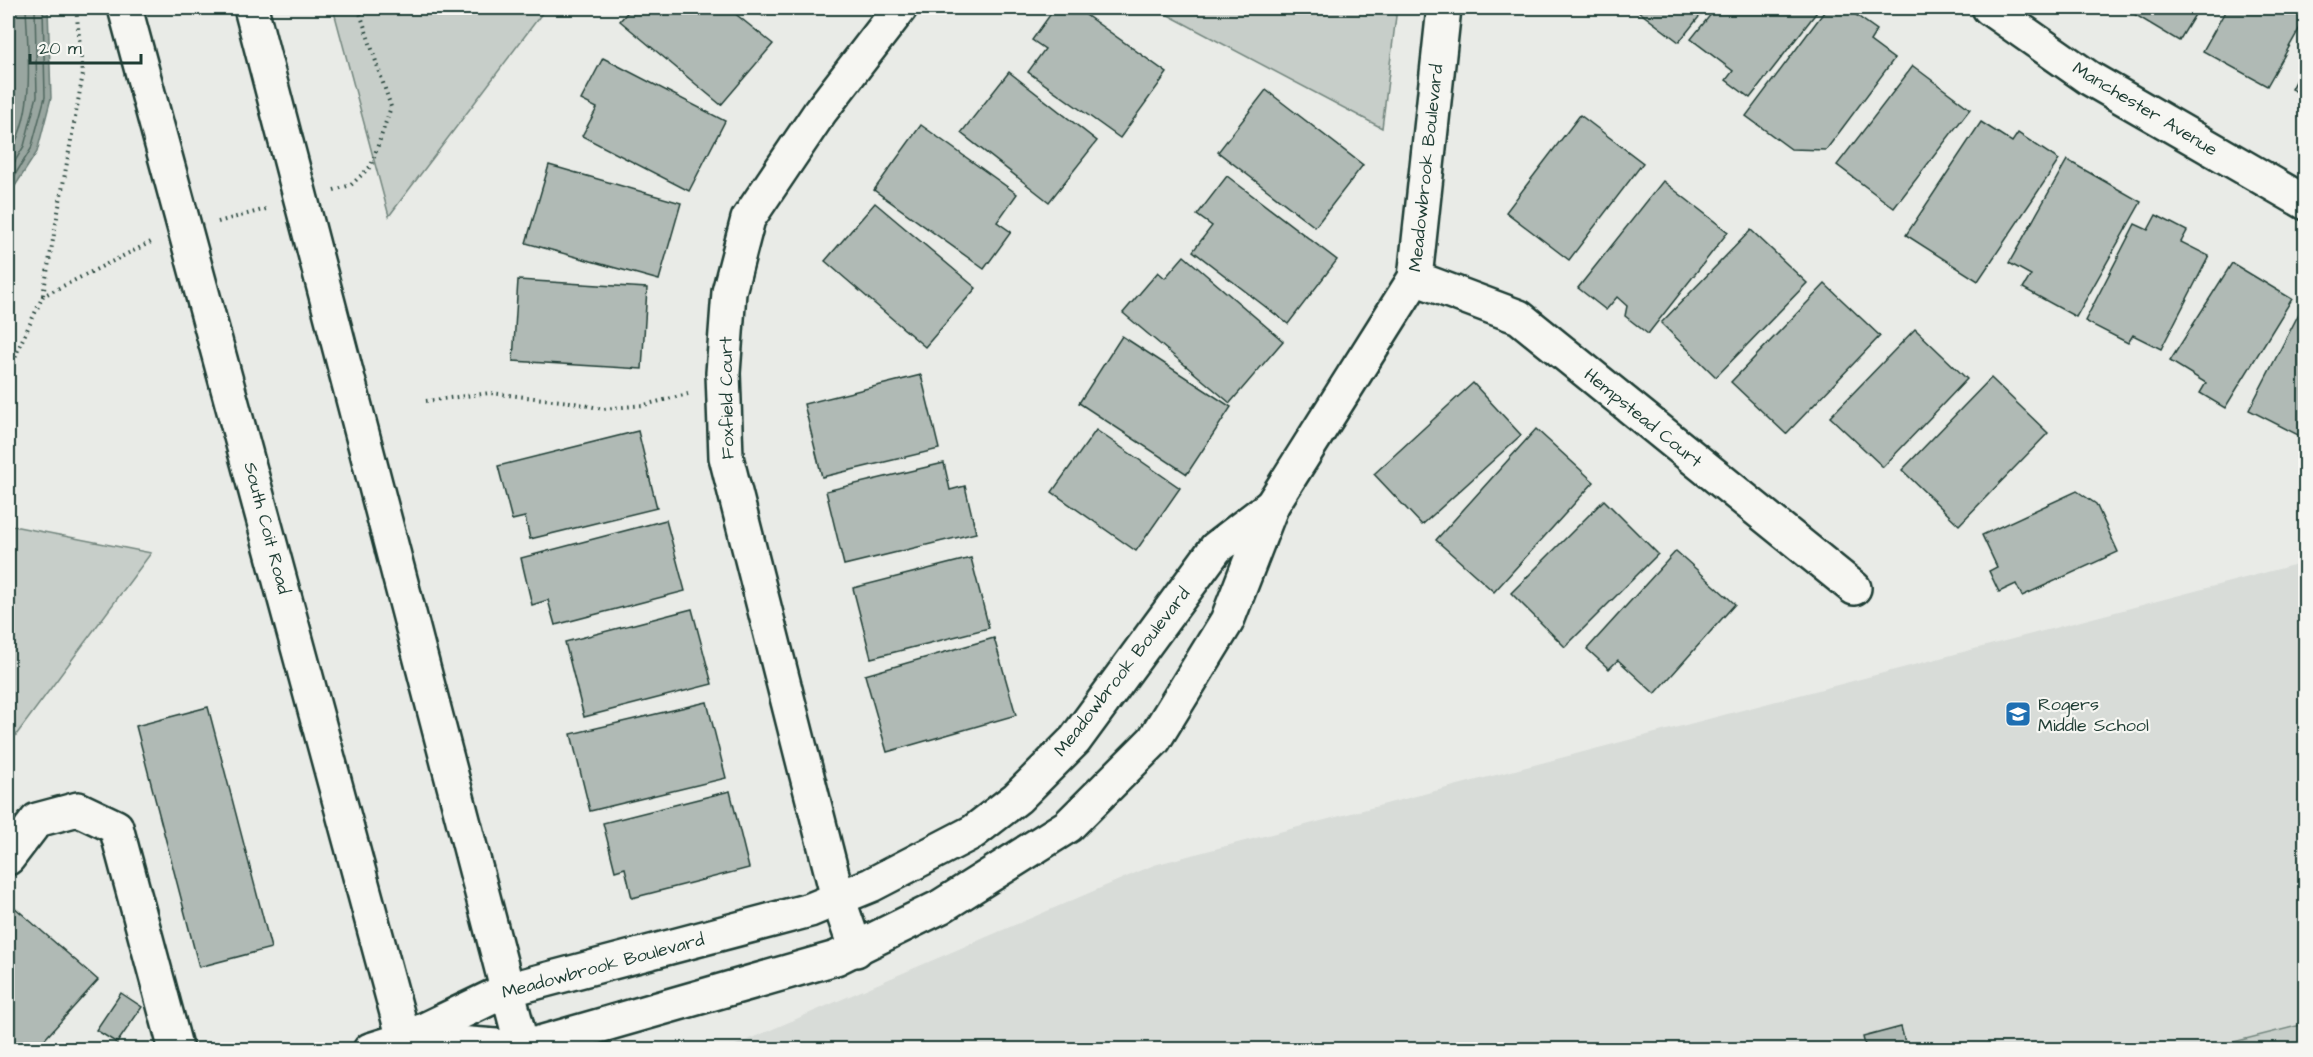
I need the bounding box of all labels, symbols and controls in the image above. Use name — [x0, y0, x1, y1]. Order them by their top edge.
scale bar — [30, 27, 141, 65]
text: 20 m — [39, 36, 82, 61]
street label: Manchester Avenue — [2068, 56, 2222, 162]
street label: Meadowbrook Boulevard — [1403, 63, 1449, 273]
street label: Foxfield Court — [713, 336, 741, 460]
street label: Hempstead Court — [1579, 362, 1708, 474]
street label: South Coit Road — [237, 459, 297, 597]
street label: Meadowbrook Boulevard — [1048, 582, 1196, 762]
place label: Rogers Middle School — [2038, 692, 2149, 738]
school or university icon: Rogers Middle School — [2003, 699, 2033, 729]
street label: Meadowbrook Boulevard — [499, 927, 707, 1005]

